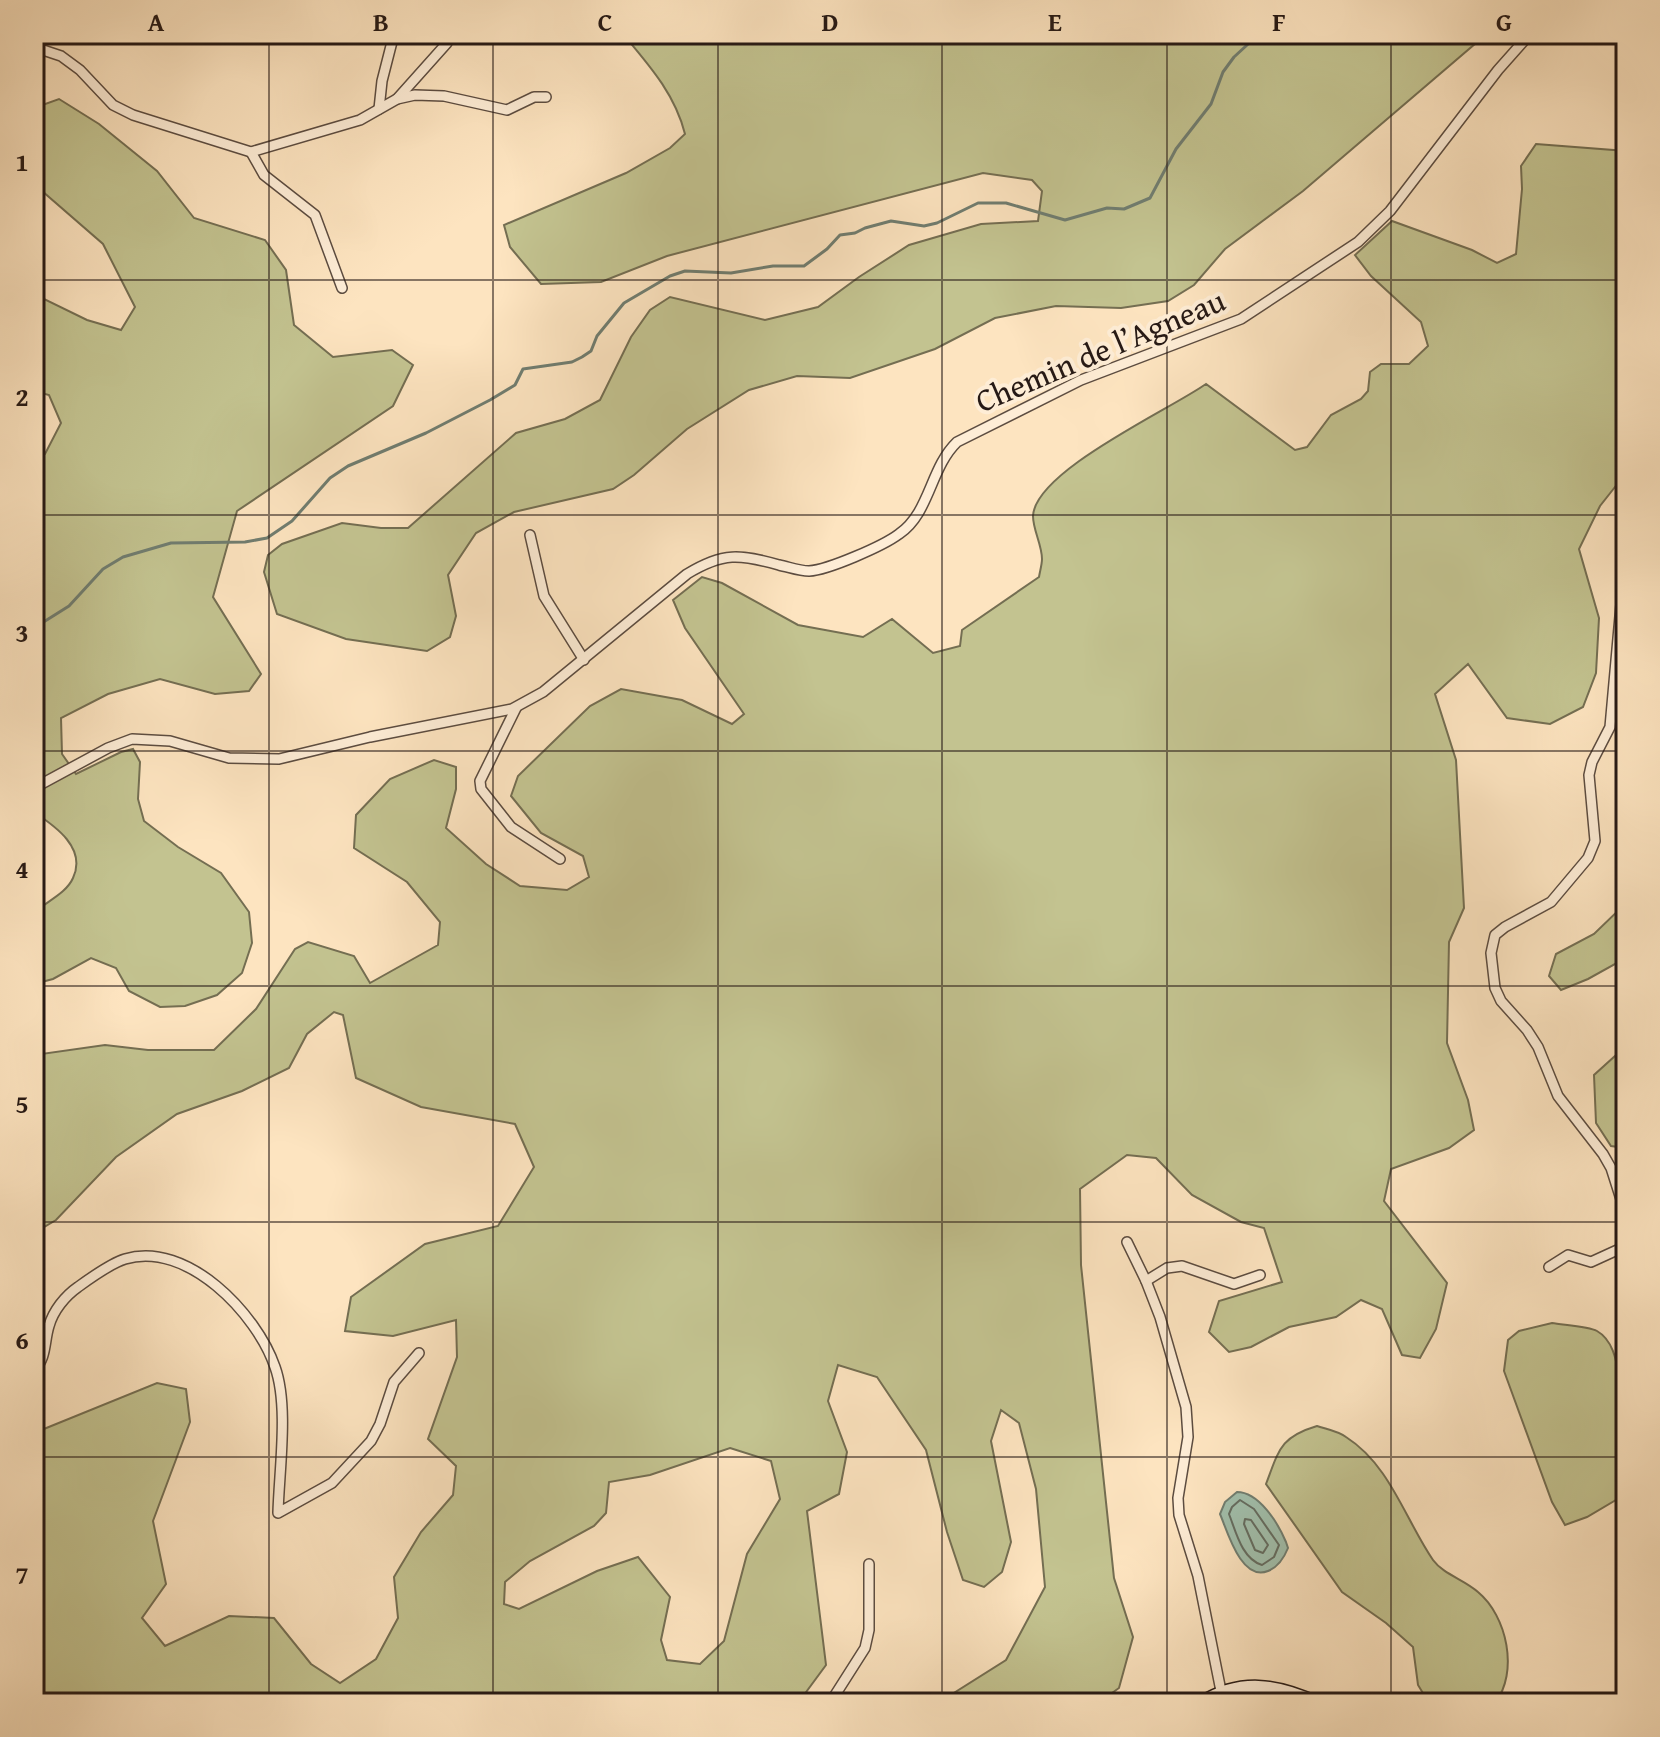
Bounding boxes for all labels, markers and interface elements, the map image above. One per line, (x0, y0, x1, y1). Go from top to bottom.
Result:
text: A (148, 2, 165, 41)
text: B (373, 2, 389, 41)
text: C (598, 2, 612, 41)
text: D (822, 2, 838, 41)
text: E (1048, 2, 1062, 41)
text: F (1272, 2, 1286, 41)
text: G (1496, 2, 1512, 41)
text: 1 (15, 142, 29, 181)
street label: Chemin de l’Agneau (968, 276, 1233, 424)
text: 2 (15, 377, 29, 416)
text: 3 (15, 613, 29, 652)
text: 4 (15, 849, 29, 888)
text: 5 (15, 1084, 29, 1123)
text: 6 (15, 1320, 29, 1359)
text: 7 (15, 1555, 29, 1594)

